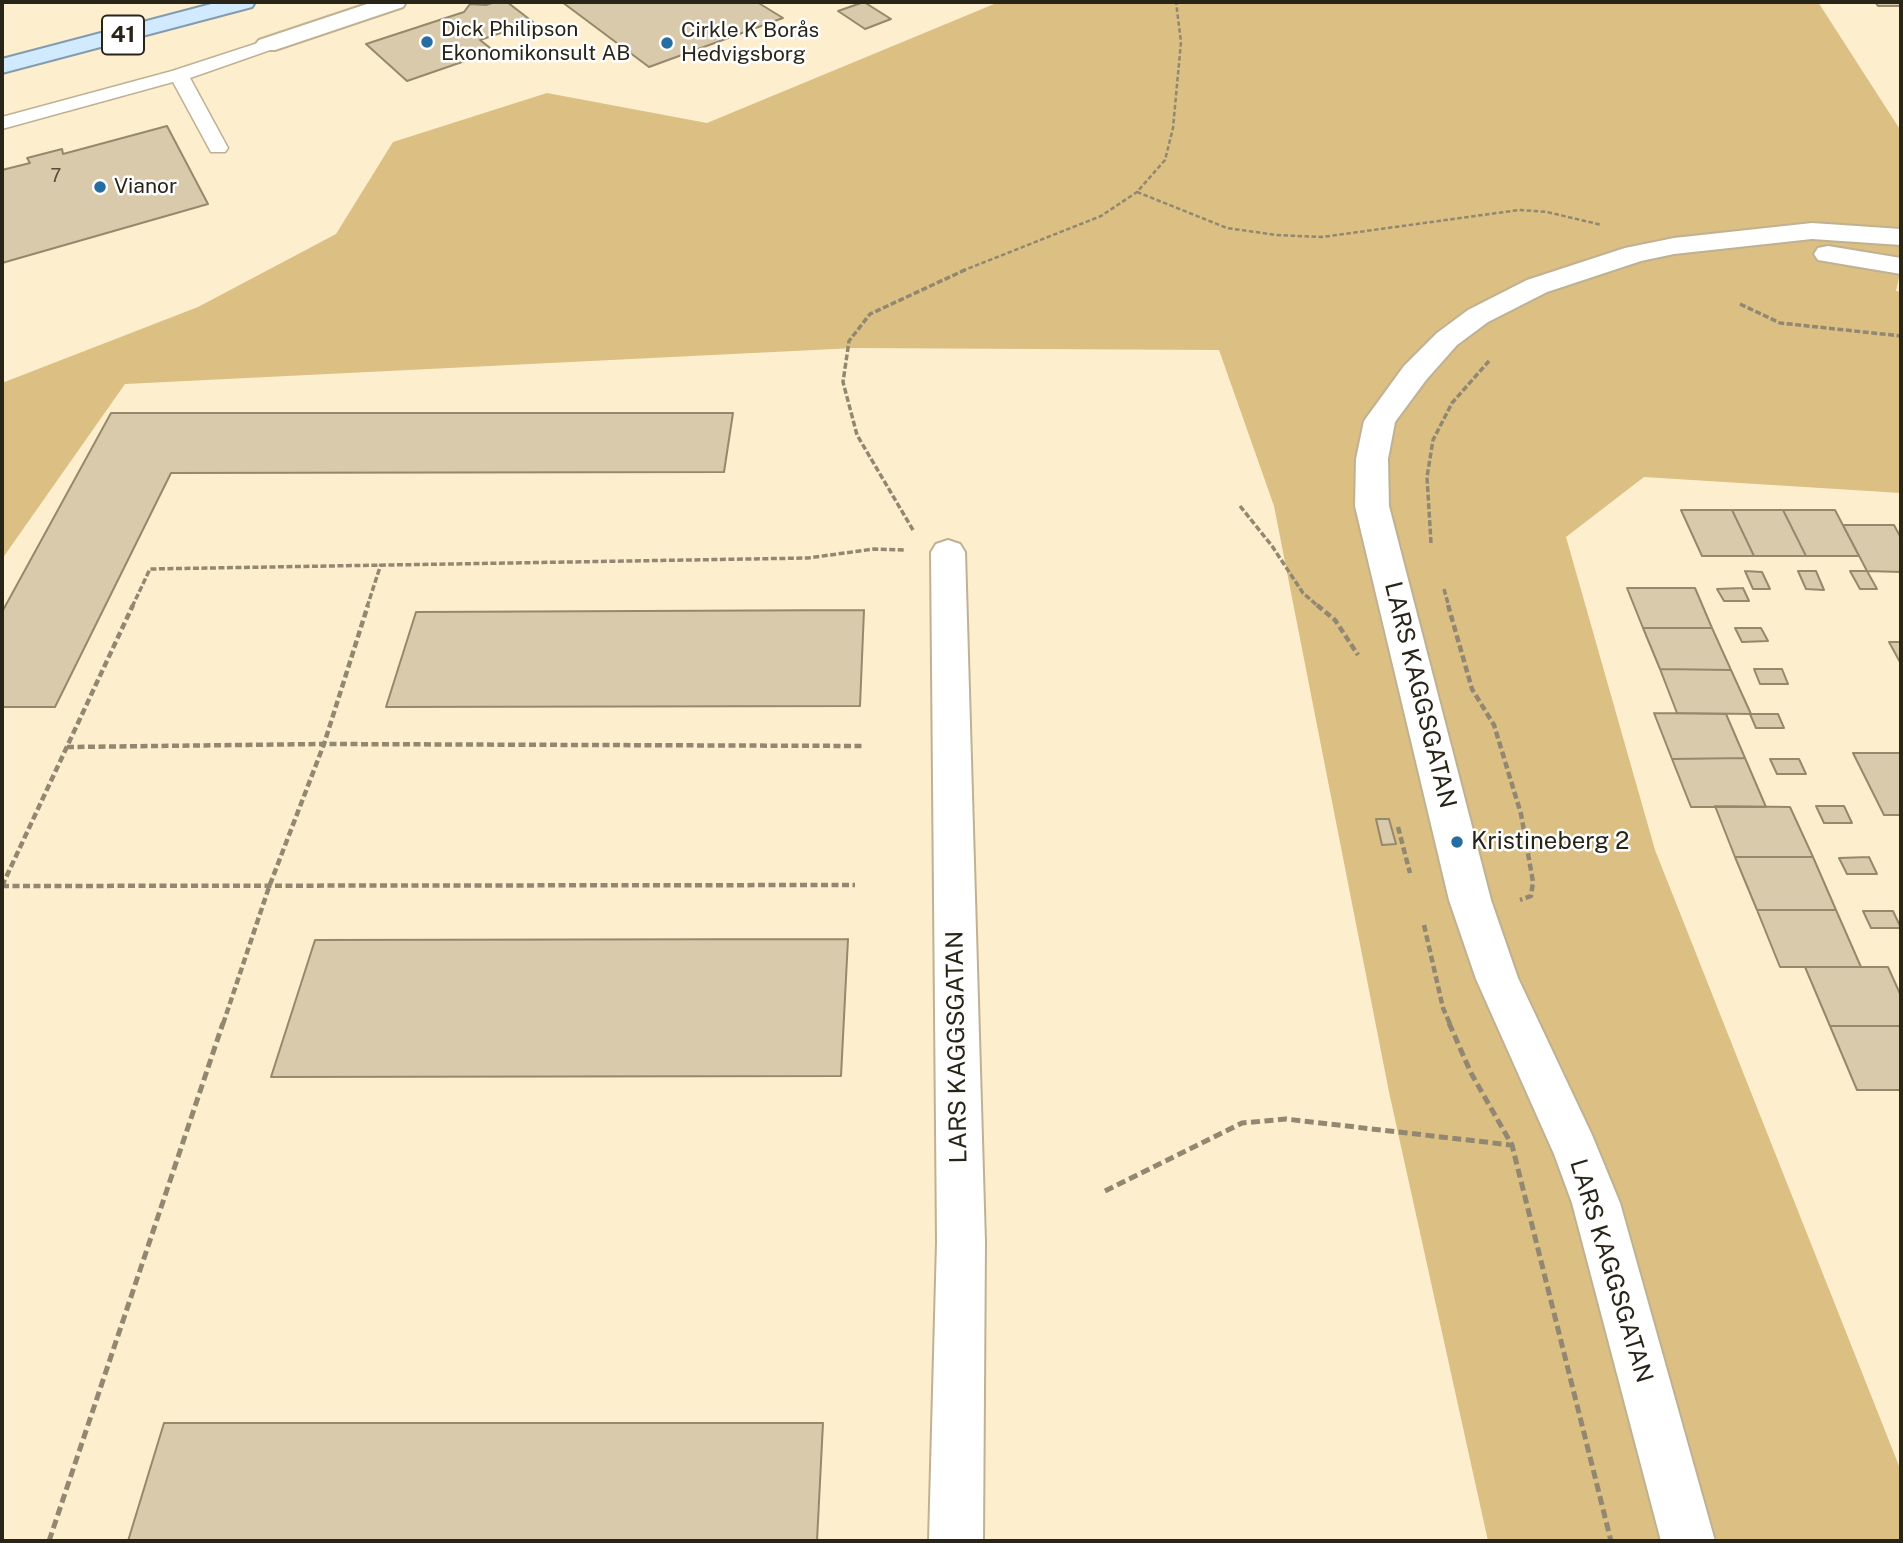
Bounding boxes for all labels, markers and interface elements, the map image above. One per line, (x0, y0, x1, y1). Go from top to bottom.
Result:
road number: 41 (102, 16, 144, 54)
place label: Dick Philipson Ekonomikonsult AB (441, 17, 630, 67)
place label: Cirkle K Borås Hedvigsborg (681, 18, 819, 68)
marker: Dick Philipson Ekonomikonsult AB (419, 34, 435, 50)
marker: Cirkle K Borås Hedvigsborg (659, 35, 675, 51)
house number: 7 (51, 165, 61, 187)
place label: Vianor (114, 174, 177, 200)
marker: Vianor (92, 179, 108, 195)
street label: LARS KAGGSGATAN (1378, 579, 1462, 811)
place label: Kristineberg 2 (1471, 828, 1629, 856)
marker: Kristineberg 2 (1449, 834, 1465, 850)
street label: LARS KAGGSGATAN (941, 930, 973, 1164)
street label: LARS KAGGSGATAN (1563, 1156, 1659, 1386)

